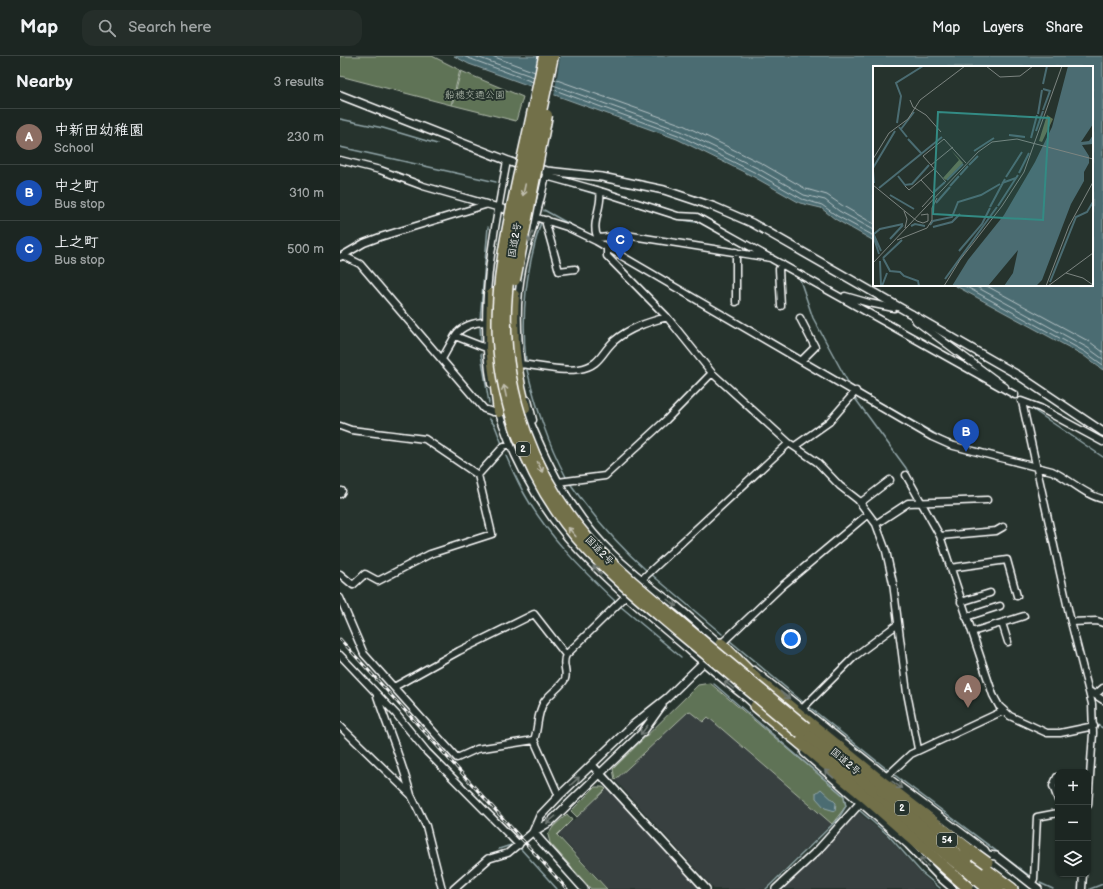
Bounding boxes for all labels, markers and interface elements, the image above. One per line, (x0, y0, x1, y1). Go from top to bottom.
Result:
search box (82, 10, 362, 46)
text: Map (20, 16, 58, 39)
icon: search (96, 17, 118, 39)
text: Search here (128, 18, 211, 37)
text: Map (932, 19, 960, 36)
text: Layers (982, 19, 1024, 36)
text: Share (1046, 19, 1083, 36)
inset map (873, 66, 1093, 286)
text: Nearby (16, 72, 73, 92)
text: 3 results (273, 74, 324, 90)
park label: 船穂交通公園 (445, 89, 505, 101)
text: 中新田幼稚園 (54, 121, 144, 140)
text: A (25, 129, 33, 145)
text: 230 m (287, 129, 324, 145)
text: School (54, 140, 94, 156)
text: 中之町 (54, 177, 99, 196)
one-way arrow (520, 183, 528, 196)
text: B (24, 185, 34, 201)
text: 310 m (289, 185, 324, 201)
text: Bus stop (54, 196, 105, 212)
street label: 国道2号 (506, 221, 524, 259)
pin: C (607, 227, 633, 260)
one-way arrow (526, 231, 534, 243)
text: 上之町 (54, 233, 99, 252)
text: C (24, 241, 34, 257)
text: 500 m (287, 241, 324, 257)
text: Bus stop (54, 252, 105, 268)
one-way arrow (500, 385, 508, 398)
pin: B (953, 419, 979, 452)
road number: 2 (516, 442, 530, 456)
one-way arrow (537, 461, 544, 473)
one-way arrow (568, 527, 577, 537)
street label: 国道2号 (582, 534, 616, 568)
one-way arrow (592, 565, 602, 575)
one-way arrow (667, 599, 678, 608)
your location (781, 629, 801, 649)
pin: A (955, 675, 981, 708)
one-way arrow (724, 680, 735, 689)
one-way arrow (779, 690, 790, 699)
one-way arrow (640, 725, 649, 736)
street label: 国道2号 (828, 746, 863, 778)
map controls (1055, 769, 1091, 877)
button: + (1055, 769, 1091, 805)
one-way arrow (823, 770, 834, 779)
one-way arrow (570, 776, 580, 786)
one-way arrow (892, 780, 903, 789)
road number: 2 (895, 801, 909, 815)
button: − (1055, 805, 1091, 841)
one-way arrow (546, 816, 556, 825)
road number: 54 (937, 833, 957, 847)
button: layers (1055, 841, 1091, 877)
one-way arrow (919, 857, 929, 867)

